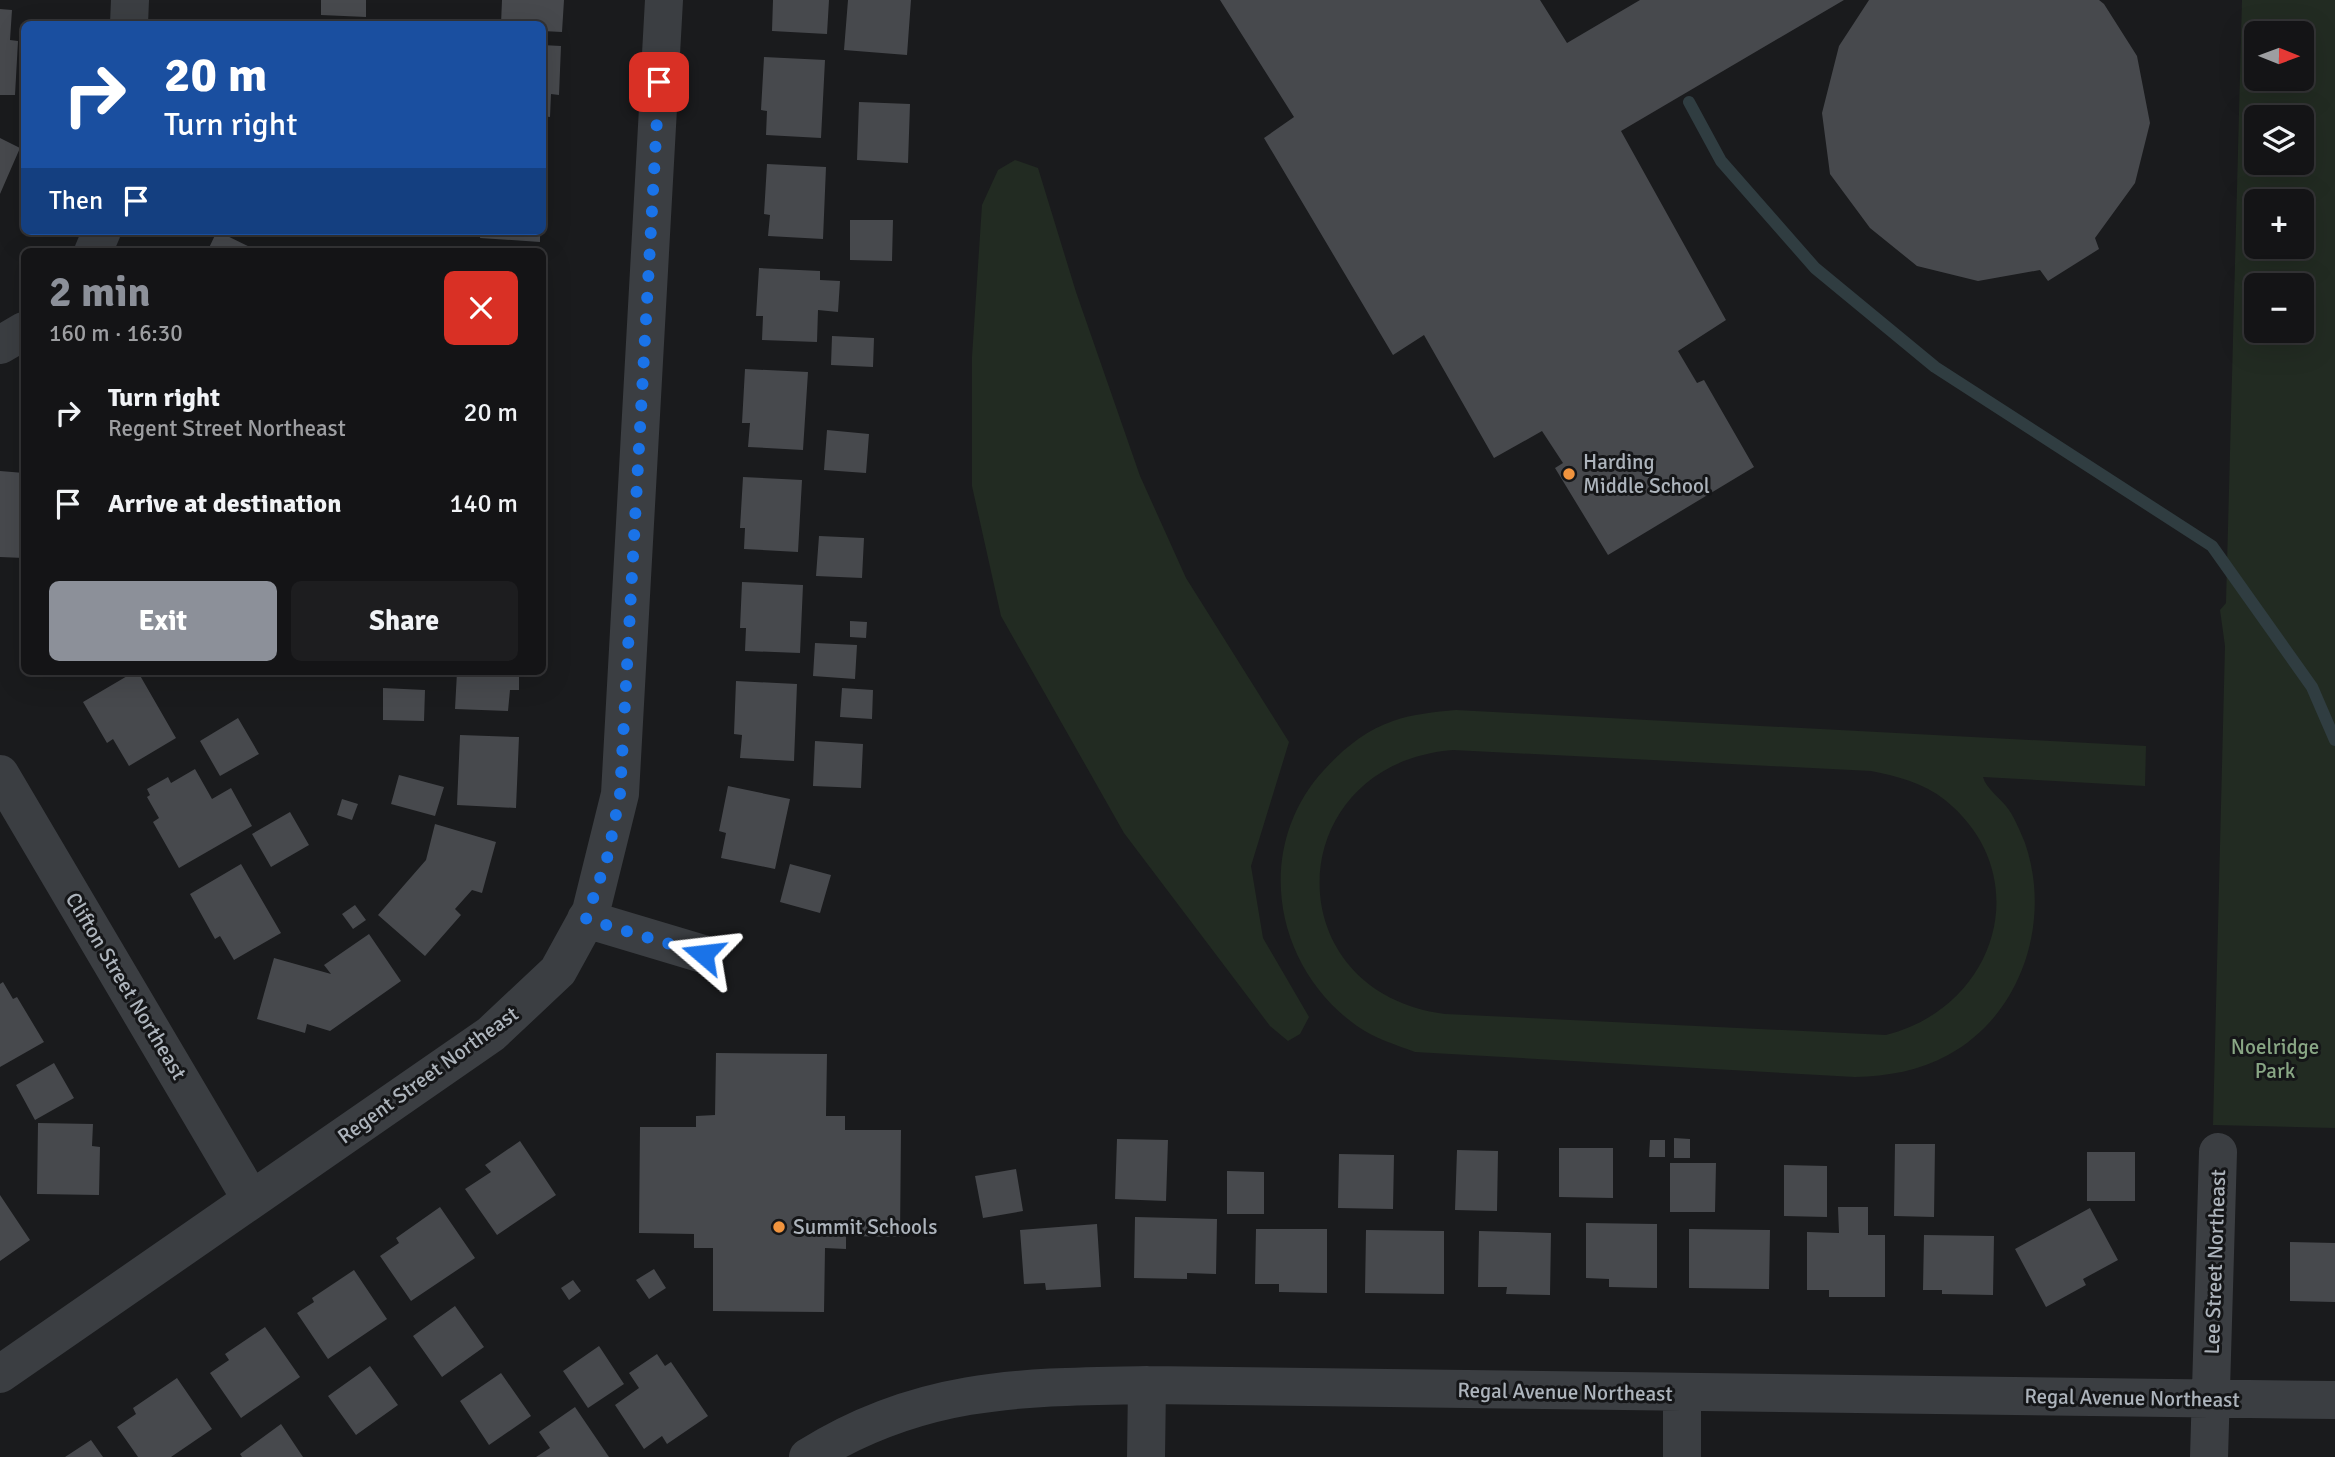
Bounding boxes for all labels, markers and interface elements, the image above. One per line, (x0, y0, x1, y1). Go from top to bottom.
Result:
north arrow (2244, 21, 2314, 91)
map controls (2244, 21, 2314, 343)
text: 20 m (164, 45, 267, 105)
icon: right (49, 49, 140, 140)
pin (629, 52, 689, 112)
icon: arrive (640, 63, 678, 101)
text: Turn right (164, 105, 297, 144)
button: layers (2244, 105, 2314, 175)
icon: arrive (117, 182, 155, 220)
text: Then (49, 185, 103, 217)
button: + (2244, 189, 2314, 259)
text: 2 min (49, 267, 150, 318)
button: close (444, 271, 518, 345)
button: − (2244, 273, 2314, 343)
text: 160 m · 16:30 (49, 319, 183, 348)
text: Turn right (108, 382, 220, 414)
icon: right (49, 394, 87, 432)
text: 20 m (463, 397, 518, 429)
text: Regent Street Northeast (108, 414, 346, 443)
place label: Harding Middle School (1583, 449, 1710, 499)
marker: Harding Middle School (1561, 466, 1577, 482)
icon: arrive (49, 485, 87, 523)
text: Arrive at destination (108, 488, 341, 520)
text: 140 m (449, 488, 518, 520)
button: Exit (49, 581, 277, 661)
button: Share (291, 581, 518, 661)
street label: Clifton Street Northeast (60, 888, 192, 1084)
position arrow (666, 917, 740, 991)
street label: Regent Street Northeast (333, 1001, 523, 1149)
park label: Noelridge Park (2231, 1034, 2319, 1084)
street label: Lee Street Northeast (2199, 1169, 2231, 1355)
place label: Summit Schools (793, 1214, 937, 1240)
marker: Summit Schools (771, 1219, 787, 1235)
street label: Regal Avenue Northeast (1457, 1377, 1673, 1407)
street label: Regal Avenue Northeast (2024, 1383, 2240, 1413)

